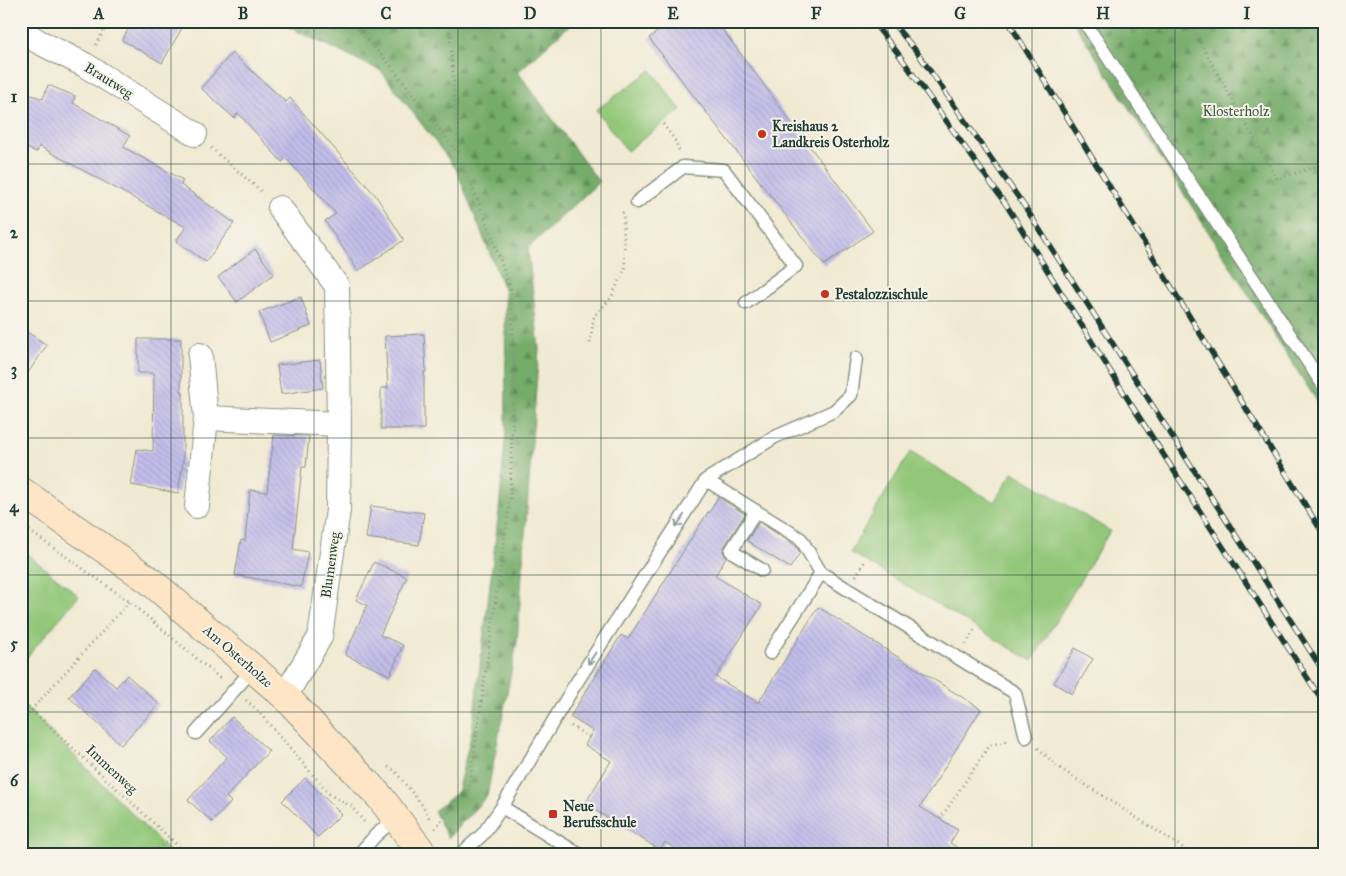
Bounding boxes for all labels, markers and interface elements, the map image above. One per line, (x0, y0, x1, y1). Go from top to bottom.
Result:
text: A (93, 4, 105, 23)
text: B (238, 4, 248, 23)
text: C (381, 4, 392, 23)
text: D (524, 4, 537, 23)
text: E (667, 4, 679, 23)
text: F (811, 4, 822, 23)
text: G (954, 4, 966, 23)
text: H (1096, 4, 1110, 23)
text: I (1244, 4, 1251, 23)
street label: Brautweg (81, 59, 137, 102)
text: 1 (11, 87, 18, 106)
park label: Klosterholz (1203, 103, 1270, 120)
place label: Kreishaus 2 Landkreis Osterholz (772, 118, 890, 151)
marker: Kreishaus 2 Landkreis Osterholz (756, 128, 768, 140)
text: 2 (10, 223, 19, 242)
place label: Pestalozzischule (835, 286, 928, 303)
marker: Pestalozzischule (819, 288, 831, 300)
text: 3 (11, 360, 17, 380)
text: 4 (10, 497, 20, 517)
one-way arrow (675, 514, 685, 528)
street label: Blumenweg (317, 530, 344, 599)
street label: Am Osterholze (199, 621, 276, 691)
text: 5 (10, 634, 18, 653)
one-way arrow (587, 651, 598, 665)
street label: Immenweg (82, 741, 141, 798)
text: 6 (10, 771, 19, 790)
place label: Neue Berufsschule (563, 798, 637, 831)
marker: Neue Berufsschule (547, 808, 559, 820)

